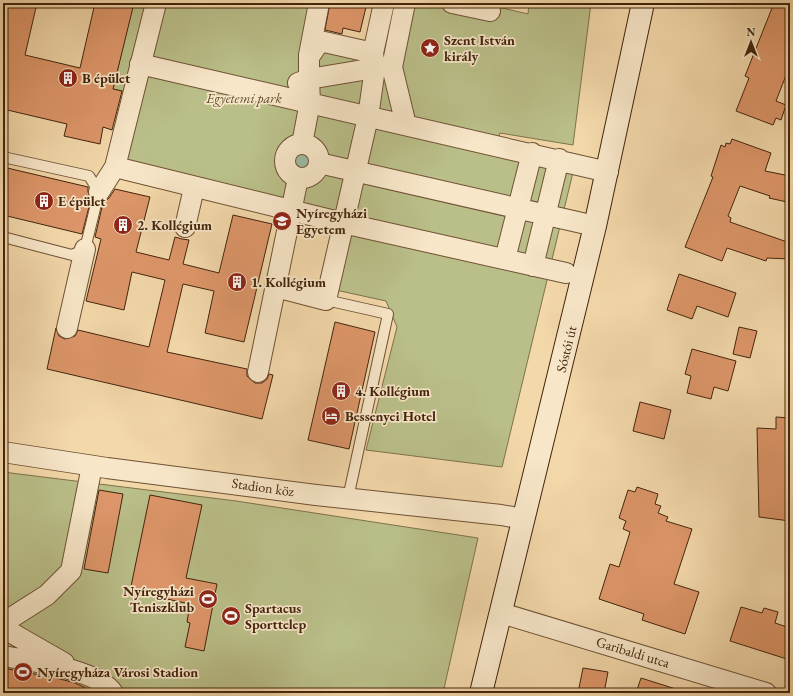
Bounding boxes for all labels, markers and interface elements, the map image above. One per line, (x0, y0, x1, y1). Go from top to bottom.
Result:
north arrow (731, 22, 771, 62)
text: N (747, 25, 756, 39)
place label: Szent István király (444, 31, 515, 65)
place icon: Szent István király (419, 37, 441, 59)
building icon: B épület (57, 67, 79, 89)
place label: B épület (82, 69, 131, 87)
park label: Egyetemi park (205, 89, 282, 107)
building icon: E épület (33, 190, 55, 212)
place label: E épület (58, 192, 106, 210)
place label: Nyíregyházi Egyetem (296, 204, 367, 238)
school or university icon: Nyíregyházi Egyetem (271, 210, 293, 232)
building icon: 2. Kollégium (112, 214, 134, 236)
place label: 2. Kollégium (137, 216, 213, 234)
building icon: 1. Kollégium (226, 271, 248, 293)
place label: 1. Kollégium (251, 273, 327, 291)
street label: Sóstói út (552, 323, 581, 374)
building icon: 4. Kollégium (330, 380, 352, 402)
place label: 4. Kollégium (355, 382, 431, 400)
hotel icon: Bessenyei Hotel (320, 405, 342, 427)
place label: Bessenyei Hotel (345, 407, 436, 425)
street label: Stadion köz (231, 474, 296, 500)
place label: Nyíregyházi Teniszklub (123, 582, 194, 616)
sports icon: Nyíregyházi Teniszklub (197, 588, 219, 610)
place label: Spartacus Sporttelep (245, 599, 306, 633)
sports icon: Spartacus Sporttelep (220, 605, 242, 627)
street label: Garibaldi utca (594, 632, 672, 672)
sports icon: Nyíregyháza Városi Stadion (12, 661, 34, 683)
place label: Nyíregyháza Városi Stadion (37, 663, 198, 681)

